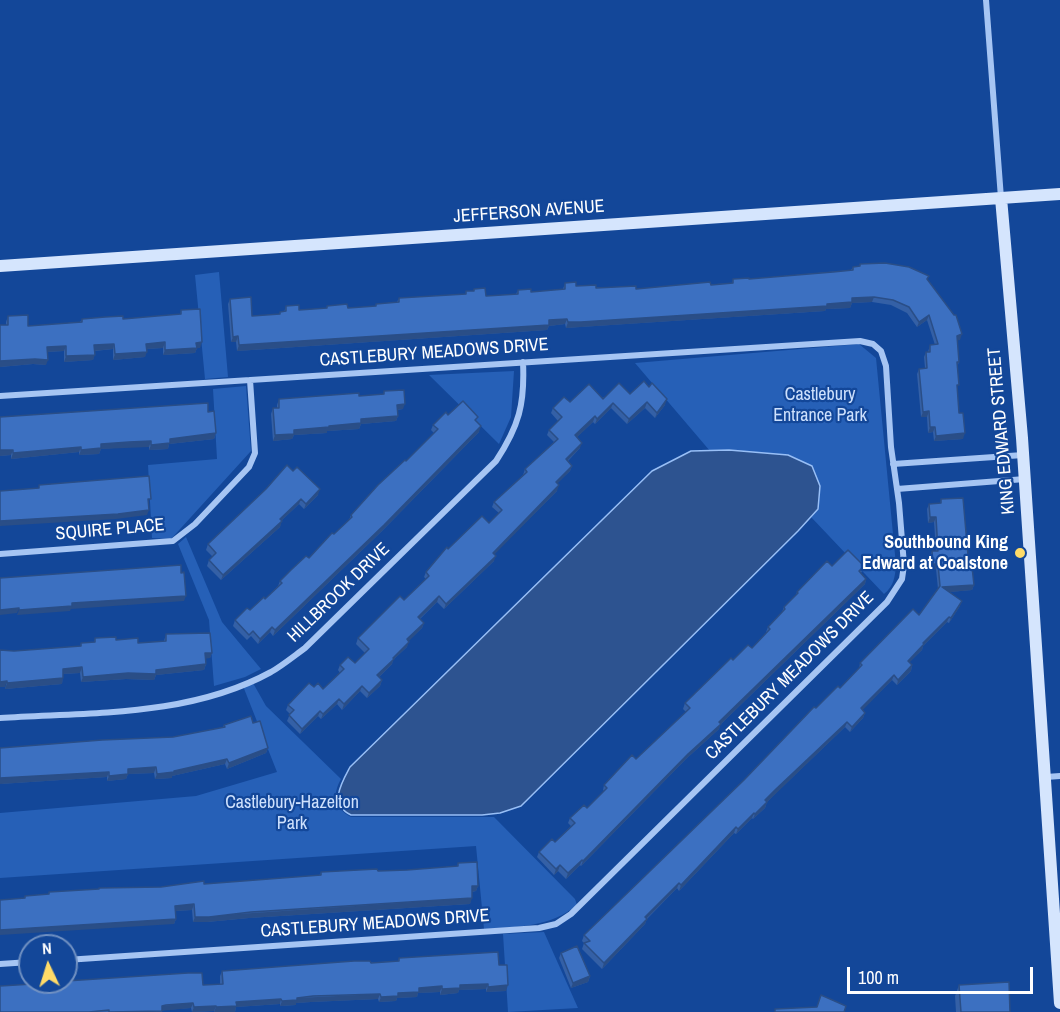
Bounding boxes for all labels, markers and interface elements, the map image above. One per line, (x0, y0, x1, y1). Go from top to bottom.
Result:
street label: JEFFERSON AVENUE (453, 196, 605, 228)
street label: CASTLEBURY MEADOWS DRIVE (319, 334, 549, 372)
street label: KING EDWARD STREET (984, 347, 1020, 515)
park label: Castlebury Entrance Park (773, 384, 867, 426)
street label: SQUIRE PLACE (55, 514, 165, 546)
place label: Southbound King Edward at Coalstone (862, 532, 1008, 574)
street label: HILLBROOK DRIVE (283, 539, 395, 647)
marker: Southbound King Edward at Coalstone (1013, 546, 1027, 560)
street label: CASTLEBURY MEADOWS DRIVE (701, 587, 879, 765)
park label: Castlebury-Hazelton Park (225, 792, 359, 834)
street label: CASTLEBURY MEADOWS DRIVE (260, 905, 490, 943)
north arrow (18, 934, 78, 994)
text: N (41, 937, 52, 959)
scale bar (850, 955, 1036, 993)
text: 100 m (858, 965, 899, 990)

